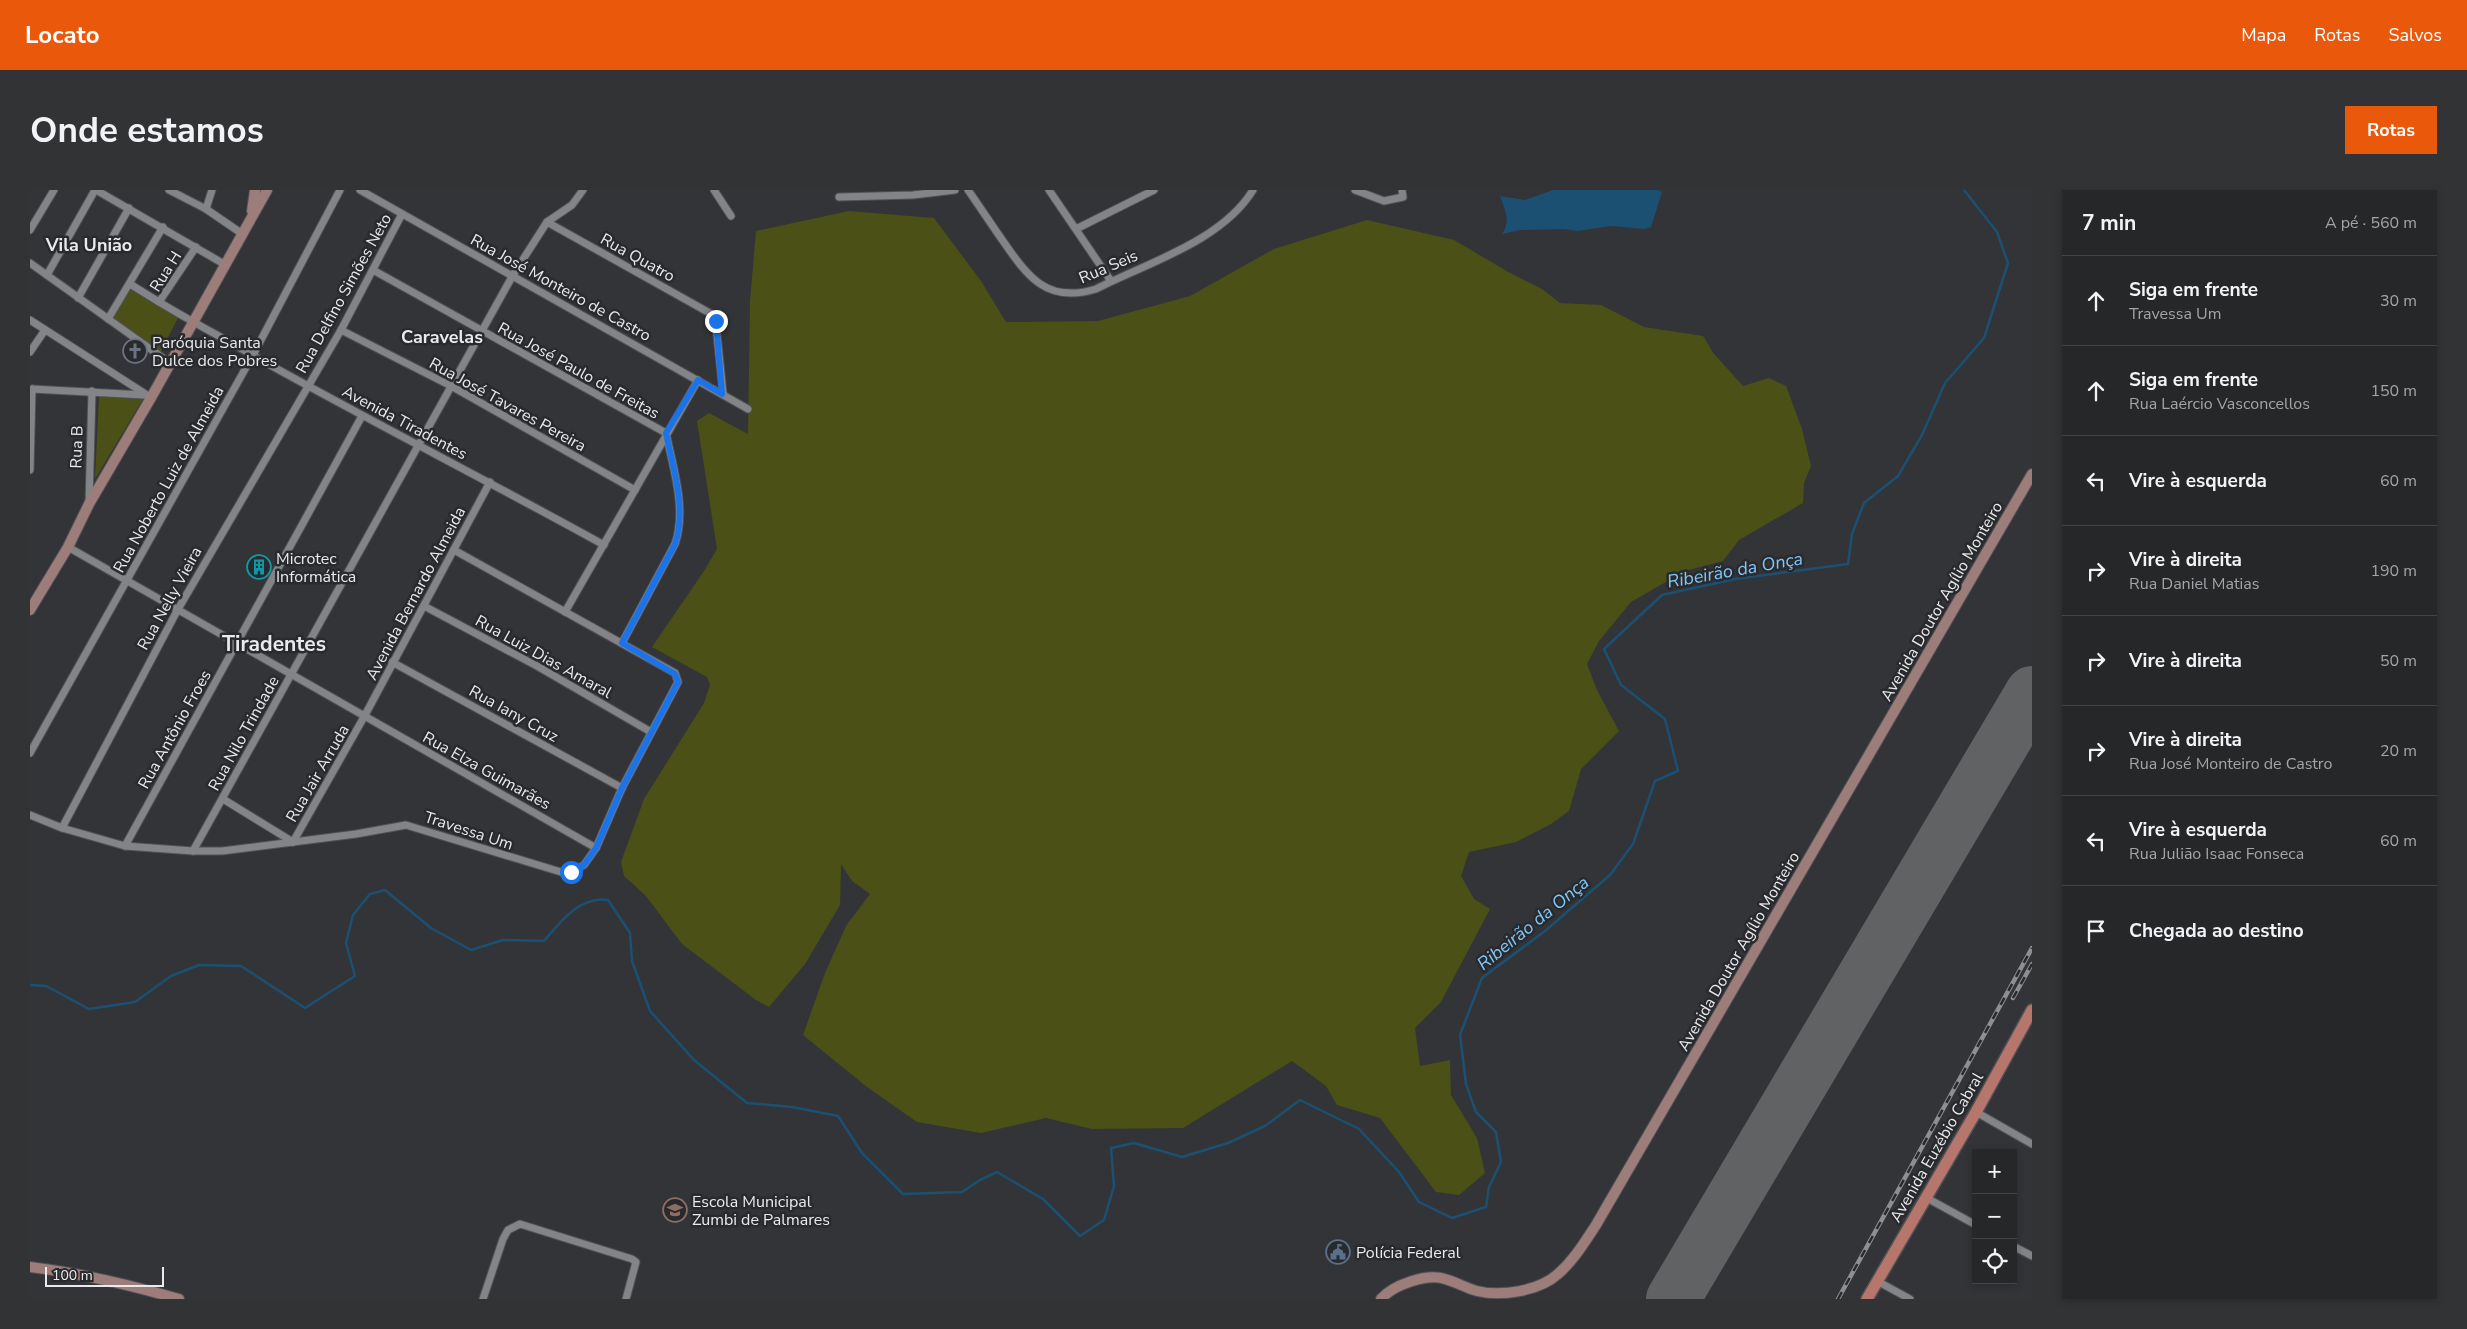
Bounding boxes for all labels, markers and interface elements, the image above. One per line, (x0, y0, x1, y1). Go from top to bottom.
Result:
text: Locato (25, 19, 100, 51)
text: Mapa (2241, 23, 2286, 47)
text: Rotas (2314, 23, 2360, 47)
text: Salvos (2388, 23, 2442, 47)
button: Rotas (2345, 106, 2437, 154)
text: Onde estamos (30, 107, 264, 154)
text: 7 min (2082, 209, 2136, 237)
street label: Rua Delfino Simões Neto (291, 210, 397, 377)
text: A pé · 560 m (2325, 212, 2417, 234)
street label: Rua Quatro (596, 228, 679, 287)
street label: Rua José Monteiro de Castro (466, 229, 655, 347)
district label: Vila União (45, 233, 132, 257)
street label: Rua Seis (1076, 245, 1141, 289)
street label: Rua H (145, 247, 187, 296)
text: Siga em frente (2129, 277, 2258, 303)
icon: ahead (2082, 287, 2110, 315)
text: 30 m (2380, 290, 2417, 312)
text: Travessa Um (2129, 303, 2221, 325)
route end (705, 310, 728, 333)
street label: Rua José Paulo de Freitas (494, 317, 663, 425)
district label: Caravelas (401, 325, 483, 349)
place label: Paróquia Santa Dulce dos Pobres (152, 332, 277, 372)
church icon: Paróquia Santa Dulce dos Pobres (122, 338, 148, 364)
street label: Rua José Tavares Pereira (425, 353, 590, 457)
text: Siga em frente (2129, 367, 2258, 393)
icon: ahead (2082, 377, 2110, 405)
text: 150 m (2370, 380, 2417, 402)
street label: Avenida Tiradentes (338, 381, 471, 465)
street label: Rua Noberto Luiz de Almeida (108, 382, 229, 577)
text: Rua Laércio Vasconcellos (2129, 393, 2310, 415)
street label: Rua B (65, 425, 89, 469)
icon: left (2082, 467, 2110, 495)
text: Vire à esquerda (2129, 468, 2267, 494)
text: 60 m (2380, 470, 2417, 492)
street label: Avenida Doutor Agílio Monteiro (1876, 498, 2008, 705)
street label: Avenida Bernardo Almeida (361, 503, 471, 684)
street label: Rua Nelly Vieira (132, 543, 207, 654)
water label: Ribeirão da Onça (1665, 546, 1805, 594)
text: Vire à direita (2129, 547, 2242, 573)
place label: Microtec Informática (276, 548, 356, 588)
building icon: Microtec Informática (246, 554, 272, 580)
icon: right (2082, 557, 2110, 585)
text: 190 m (2370, 560, 2417, 582)
text: Rua Daniel Matias (2129, 573, 2259, 595)
street label: Rua Luiz Dias Amaral (471, 610, 616, 704)
district label: Tiradentes (222, 630, 326, 658)
icon: right (2082, 647, 2110, 675)
text: Vire à direita (2129, 648, 2242, 674)
text: 50 m (2380, 650, 2417, 672)
street label: Rua Antônio Froes (133, 666, 217, 793)
street label: Rua Nilo Trindade (203, 672, 285, 795)
street label: Rua Iany Cruz (465, 680, 562, 748)
street label: Rua Jair Arruda (281, 721, 355, 826)
street label: Rua Elza Guimarães (419, 727, 554, 815)
text: Vire à direita (2129, 727, 2242, 753)
icon: right (2082, 737, 2110, 765)
text: 20 m (2380, 740, 2417, 762)
text: Rua José Monteiro de Castro (2129, 753, 2332, 775)
street label: Travessa Um (421, 806, 516, 856)
text: Vire à esquerda (2129, 817, 2267, 843)
icon: left (2082, 827, 2110, 855)
text: 60 m (2380, 830, 2417, 852)
text: Rua Julião Isaac Fonseca (2129, 843, 2304, 865)
street label: Avenida Doutor Agílio Monteiro (1673, 848, 1805, 1055)
route start (560, 861, 583, 884)
water label: Ribeirão da Onça (1472, 870, 1594, 976)
icon: arrive (2082, 917, 2110, 945)
text: Chegada ao destino (2129, 918, 2304, 944)
street label: Avenida Euzébio Cabral (1885, 1068, 1989, 1227)
map controls (1972, 1149, 2017, 1284)
button: + (1972, 1149, 2017, 1194)
place label: Escola Municipal Zumbi de Palmares (692, 1191, 830, 1231)
button: − (1972, 1194, 2017, 1239)
school or university icon: Escola Municipal Zumbi de Palmares (662, 1197, 688, 1223)
public building icon: Polícia Federal (1325, 1239, 1351, 1265)
button: locate (1972, 1239, 2017, 1284)
place label: Polícia Federal (1356, 1242, 1461, 1264)
scale bar (45, 1264, 164, 1287)
text: 100 m (52, 1266, 93, 1285)

